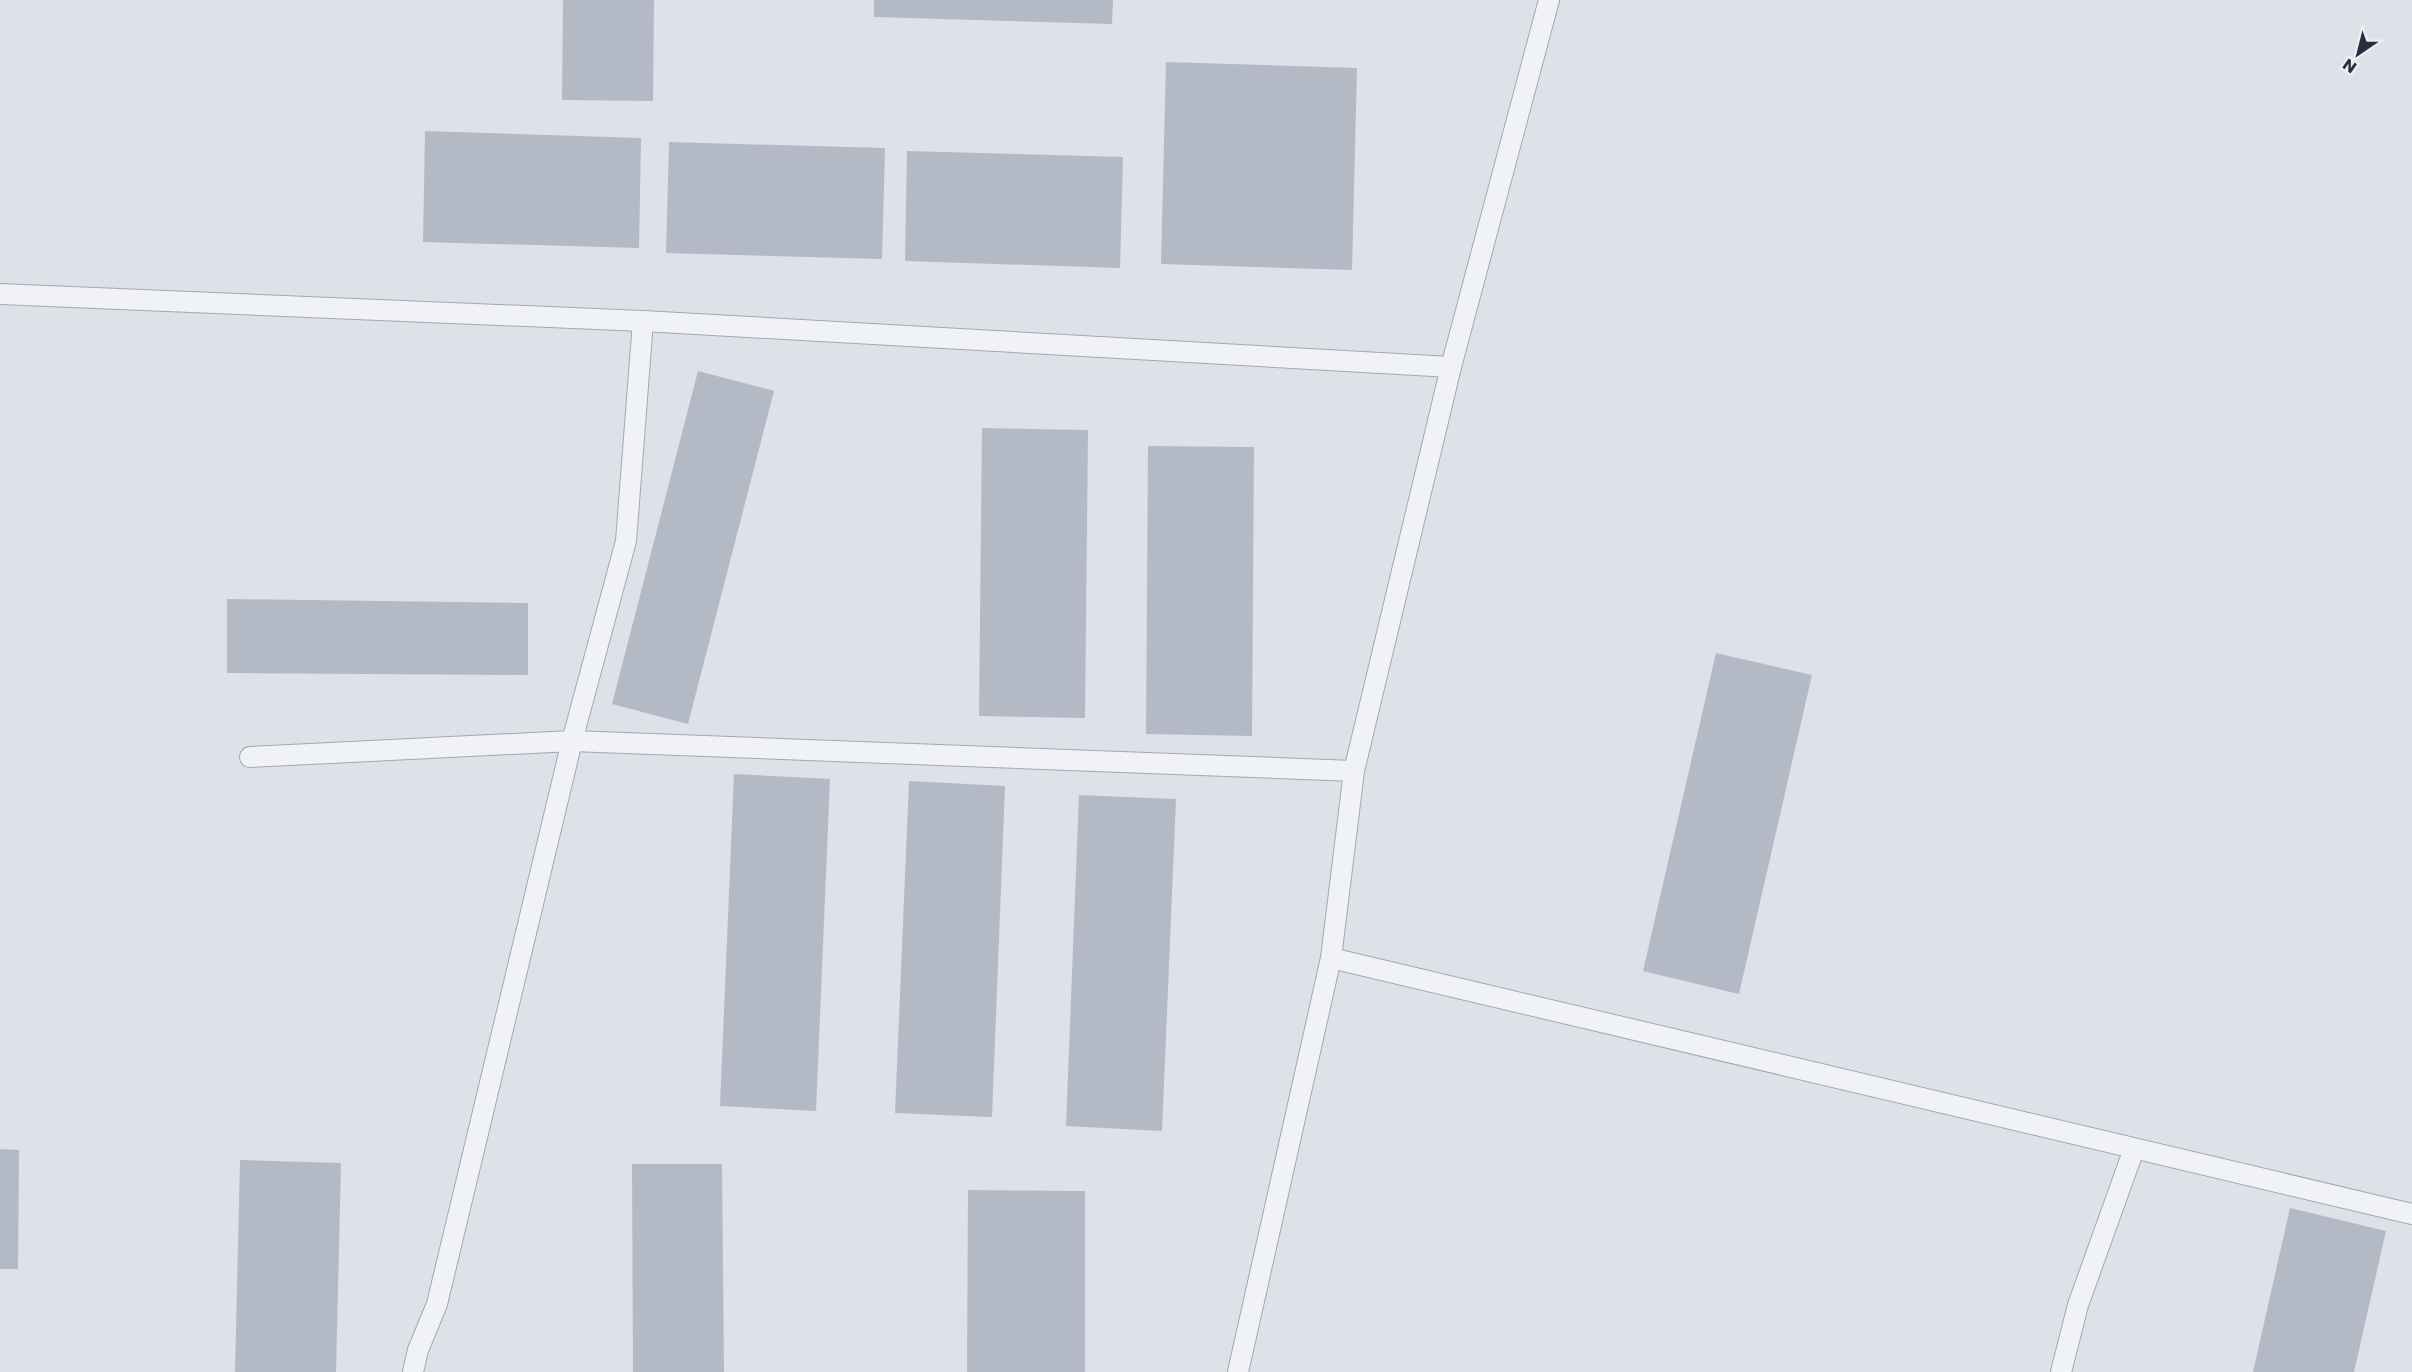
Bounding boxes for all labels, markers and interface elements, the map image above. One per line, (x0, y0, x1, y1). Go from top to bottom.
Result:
north arrow (2328, 24, 2388, 84)
text: N (2338, 53, 2361, 79)

